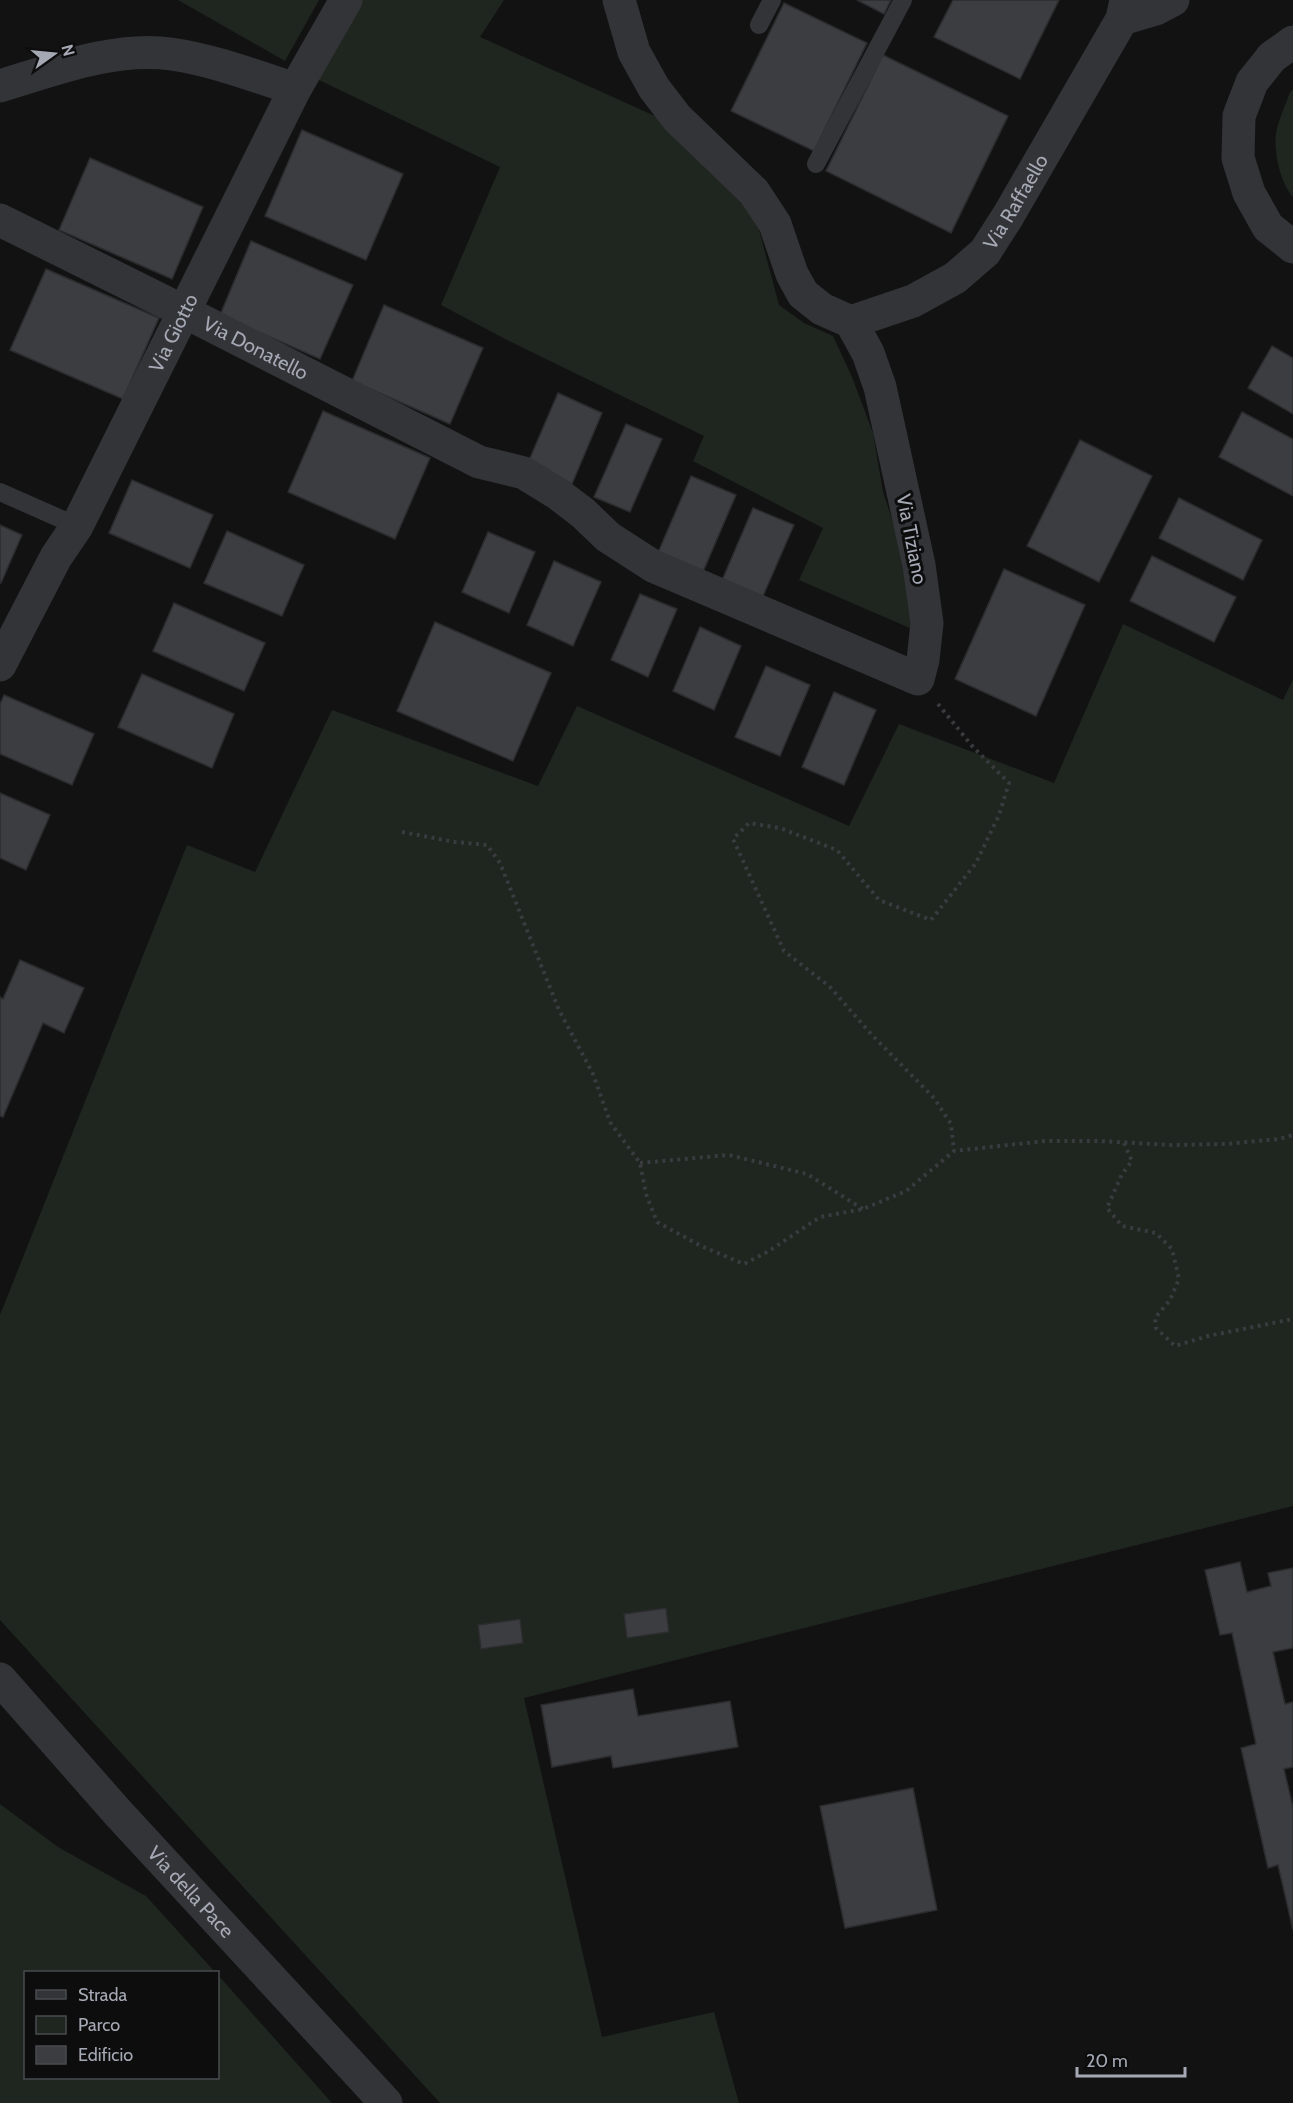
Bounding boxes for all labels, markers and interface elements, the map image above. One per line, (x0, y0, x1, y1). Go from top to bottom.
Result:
north arrow (24, 24, 84, 84)
text: N (57, 42, 79, 58)
street label: Via Raffaello (978, 150, 1053, 254)
street label: Via Giotto (144, 290, 203, 376)
street label: Via Donatello (199, 311, 312, 385)
street label: Via Tiziano (891, 492, 933, 586)
street label: Via della Pace (143, 1841, 239, 1943)
legend (24, 1971, 219, 2079)
text: Strada (78, 1984, 128, 2006)
text: Parco (78, 2014, 120, 2036)
scale bar (1077, 2040, 1185, 2078)
text: Edificio (78, 2044, 133, 2066)
text: 20 m (1086, 2050, 1128, 2072)

